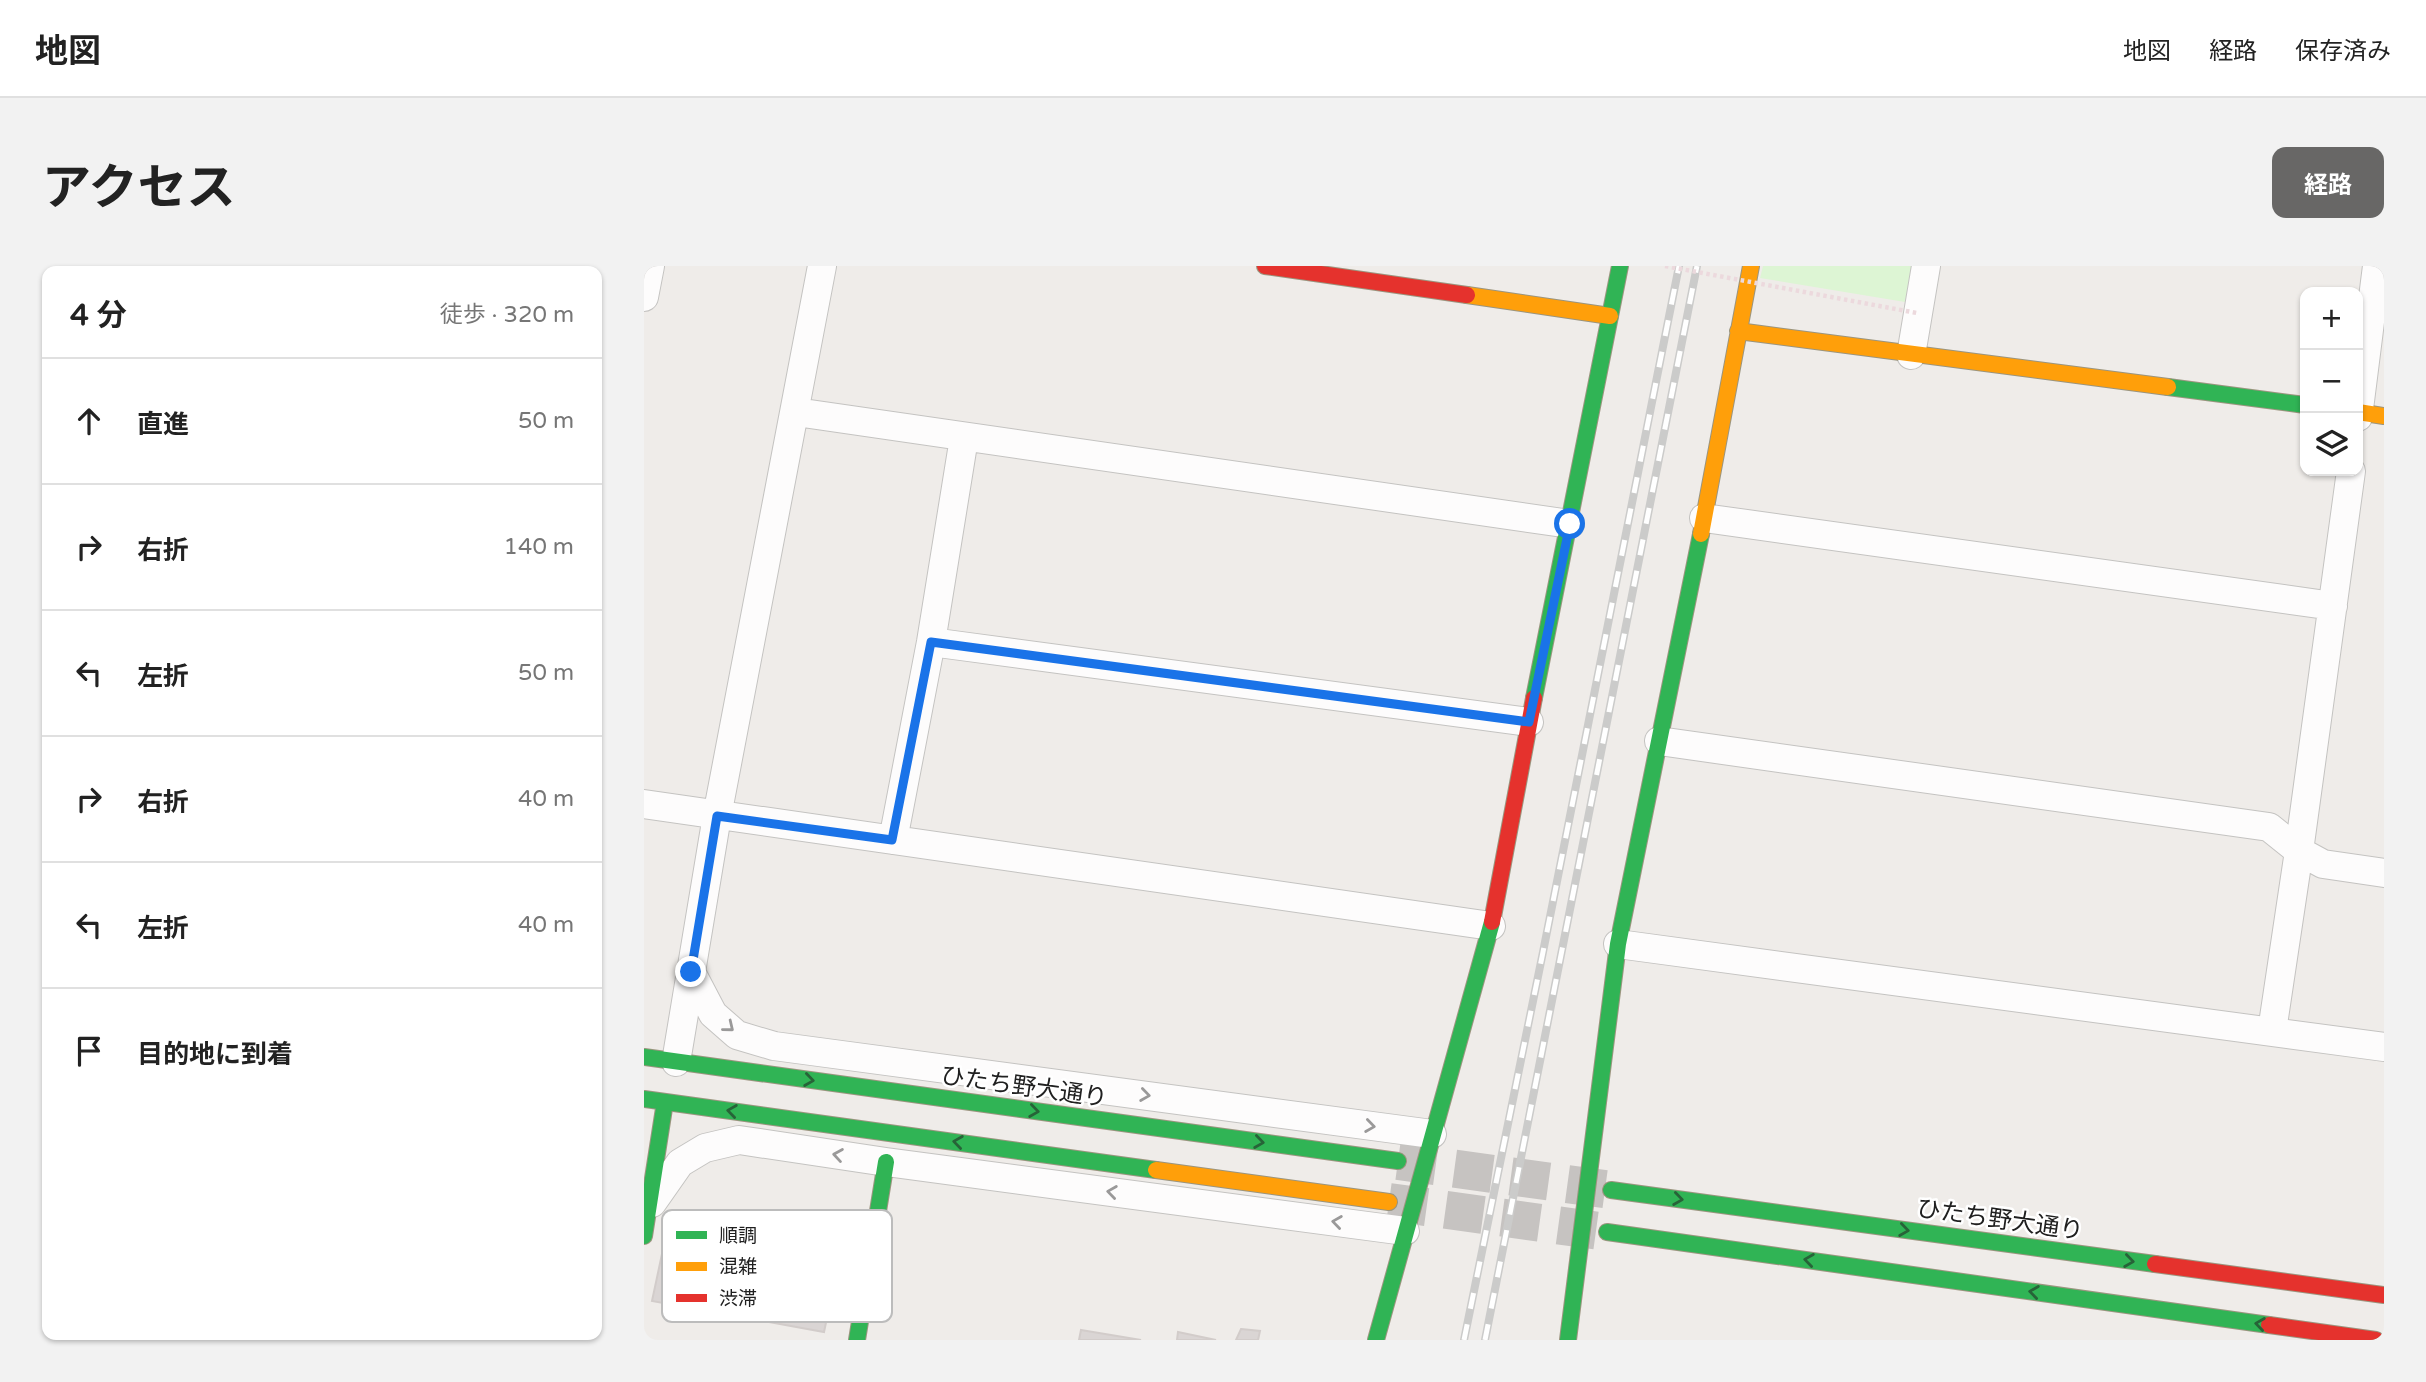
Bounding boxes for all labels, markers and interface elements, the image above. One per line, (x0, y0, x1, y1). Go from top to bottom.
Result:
text: 地図 (35, 32, 101, 71)
text: 地図 (2123, 37, 2171, 66)
text: 経路 (2209, 37, 2257, 66)
text: 保存済み (2295, 37, 2391, 66)
button: 経路 (2272, 147, 2384, 218)
text: アクセス (42, 159, 236, 218)
map controls (2300, 287, 2363, 476)
button: + (2300, 287, 2363, 350)
text: 4 分 (70, 297, 127, 334)
text: 徒歩 · 320 m (440, 301, 574, 329)
button: − (2300, 350, 2363, 413)
icon: ahead (70, 402, 108, 440)
text: 50 m (518, 407, 574, 435)
text: 直進 (137, 409, 189, 440)
button: layers (2300, 413, 2363, 476)
route start (1554, 508, 1585, 539)
icon: right (70, 528, 108, 566)
text: 140 m (504, 533, 574, 561)
text: 右折 (137, 535, 189, 566)
icon: left (70, 654, 108, 692)
text: 50 m (518, 659, 574, 687)
text: 左折 (137, 661, 189, 692)
icon: right (70, 780, 108, 818)
text: 40 m (518, 785, 574, 813)
text: 右折 (137, 787, 189, 818)
icon: left (70, 906, 108, 944)
text: 40 m (518, 911, 574, 939)
text: 左折 (137, 913, 189, 944)
route end (675, 956, 706, 987)
one-way arrow (721, 1019, 733, 1032)
icon: arrive (70, 1032, 108, 1070)
text: 目的地に到着 (137, 1039, 293, 1070)
street label: ひたち野大通り (939, 1061, 1109, 1113)
one-way arrow (803, 1073, 815, 1088)
one-way arrow (1139, 1088, 1150, 1103)
one-way arrow (726, 1104, 738, 1119)
one-way arrow (1028, 1104, 1040, 1119)
one-way arrow (1364, 1118, 1376, 1133)
one-way arrow (1254, 1134, 1265, 1149)
one-way arrow (952, 1135, 963, 1150)
one-way arrow (832, 1148, 844, 1163)
one-way arrow (1106, 1185, 1117, 1200)
one-way arrow (1673, 1191, 1684, 1206)
street label: ひたち野大通り (1915, 1194, 2085, 1246)
legend (662, 1210, 892, 1322)
one-way arrow (1331, 1215, 1343, 1230)
one-way arrow (1898, 1222, 1910, 1237)
text: 順調 (719, 1225, 757, 1247)
one-way arrow (1803, 1253, 1815, 1268)
one-way arrow (2123, 1253, 2135, 1268)
text: 混雑 (719, 1256, 757, 1278)
one-way arrow (2029, 1285, 2040, 1300)
text: 渋滞 (719, 1288, 757, 1310)
one-way arrow (2254, 1316, 2266, 1331)

